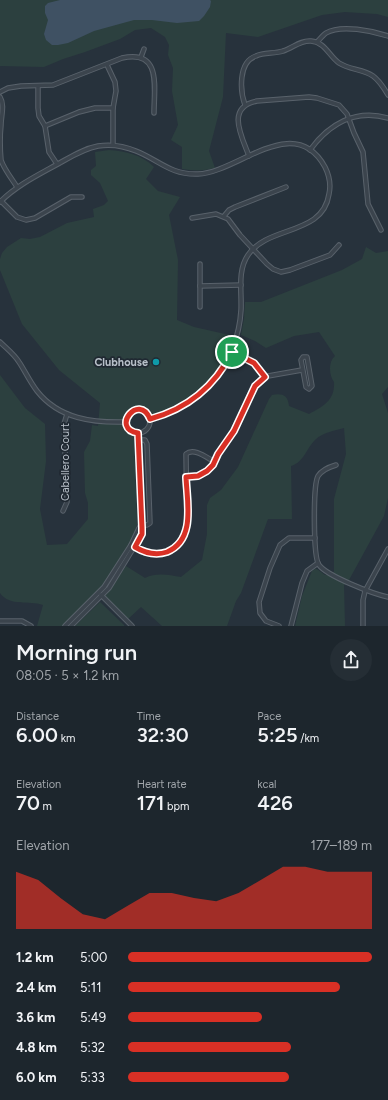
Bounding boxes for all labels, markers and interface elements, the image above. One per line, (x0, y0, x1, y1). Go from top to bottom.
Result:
pin (215, 335, 249, 369)
icon: arrive (221, 341, 243, 363)
place label: Clubhouse (94, 356, 148, 369)
marker: Clubhouse (151, 357, 161, 367)
street label: Cabellero Court (59, 423, 72, 501)
text: Morning run (16, 639, 137, 666)
button: share (330, 639, 372, 681)
text: 08:05 · 5 × 1.2 km (16, 668, 119, 683)
text: Distance (16, 710, 59, 723)
text: Time (137, 710, 161, 723)
text: Pace (257, 710, 281, 723)
text: 6.00 (16, 723, 58, 747)
text: 32:30 (137, 723, 189, 747)
text: 5:25 (257, 723, 298, 747)
text: km (58, 732, 75, 745)
text: /km (298, 732, 319, 745)
text: Elevation (16, 778, 61, 791)
text: Heart rate (137, 778, 187, 791)
text: kcal (257, 778, 277, 791)
text: 70 (16, 791, 40, 815)
text: 171 (137, 791, 164, 815)
text: 426 (257, 791, 293, 815)
text: m (40, 800, 52, 813)
text: bpm (164, 800, 189, 813)
text: Elevation (16, 838, 69, 853)
text: 177–189 m (311, 838, 372, 853)
text: 1.2 km (16, 950, 54, 965)
text: 5:00 (80, 950, 107, 965)
text: 2.4 km (16, 980, 56, 995)
text: 5:11 (80, 980, 102, 995)
text: 3.6 km (16, 1010, 55, 1025)
text: 5:49 (80, 1010, 106, 1025)
text: 4.8 km (16, 1040, 57, 1055)
text: 5:32 (80, 1040, 105, 1055)
text: 6.0 km (16, 1070, 57, 1085)
text: 5:33 (80, 1070, 105, 1085)

